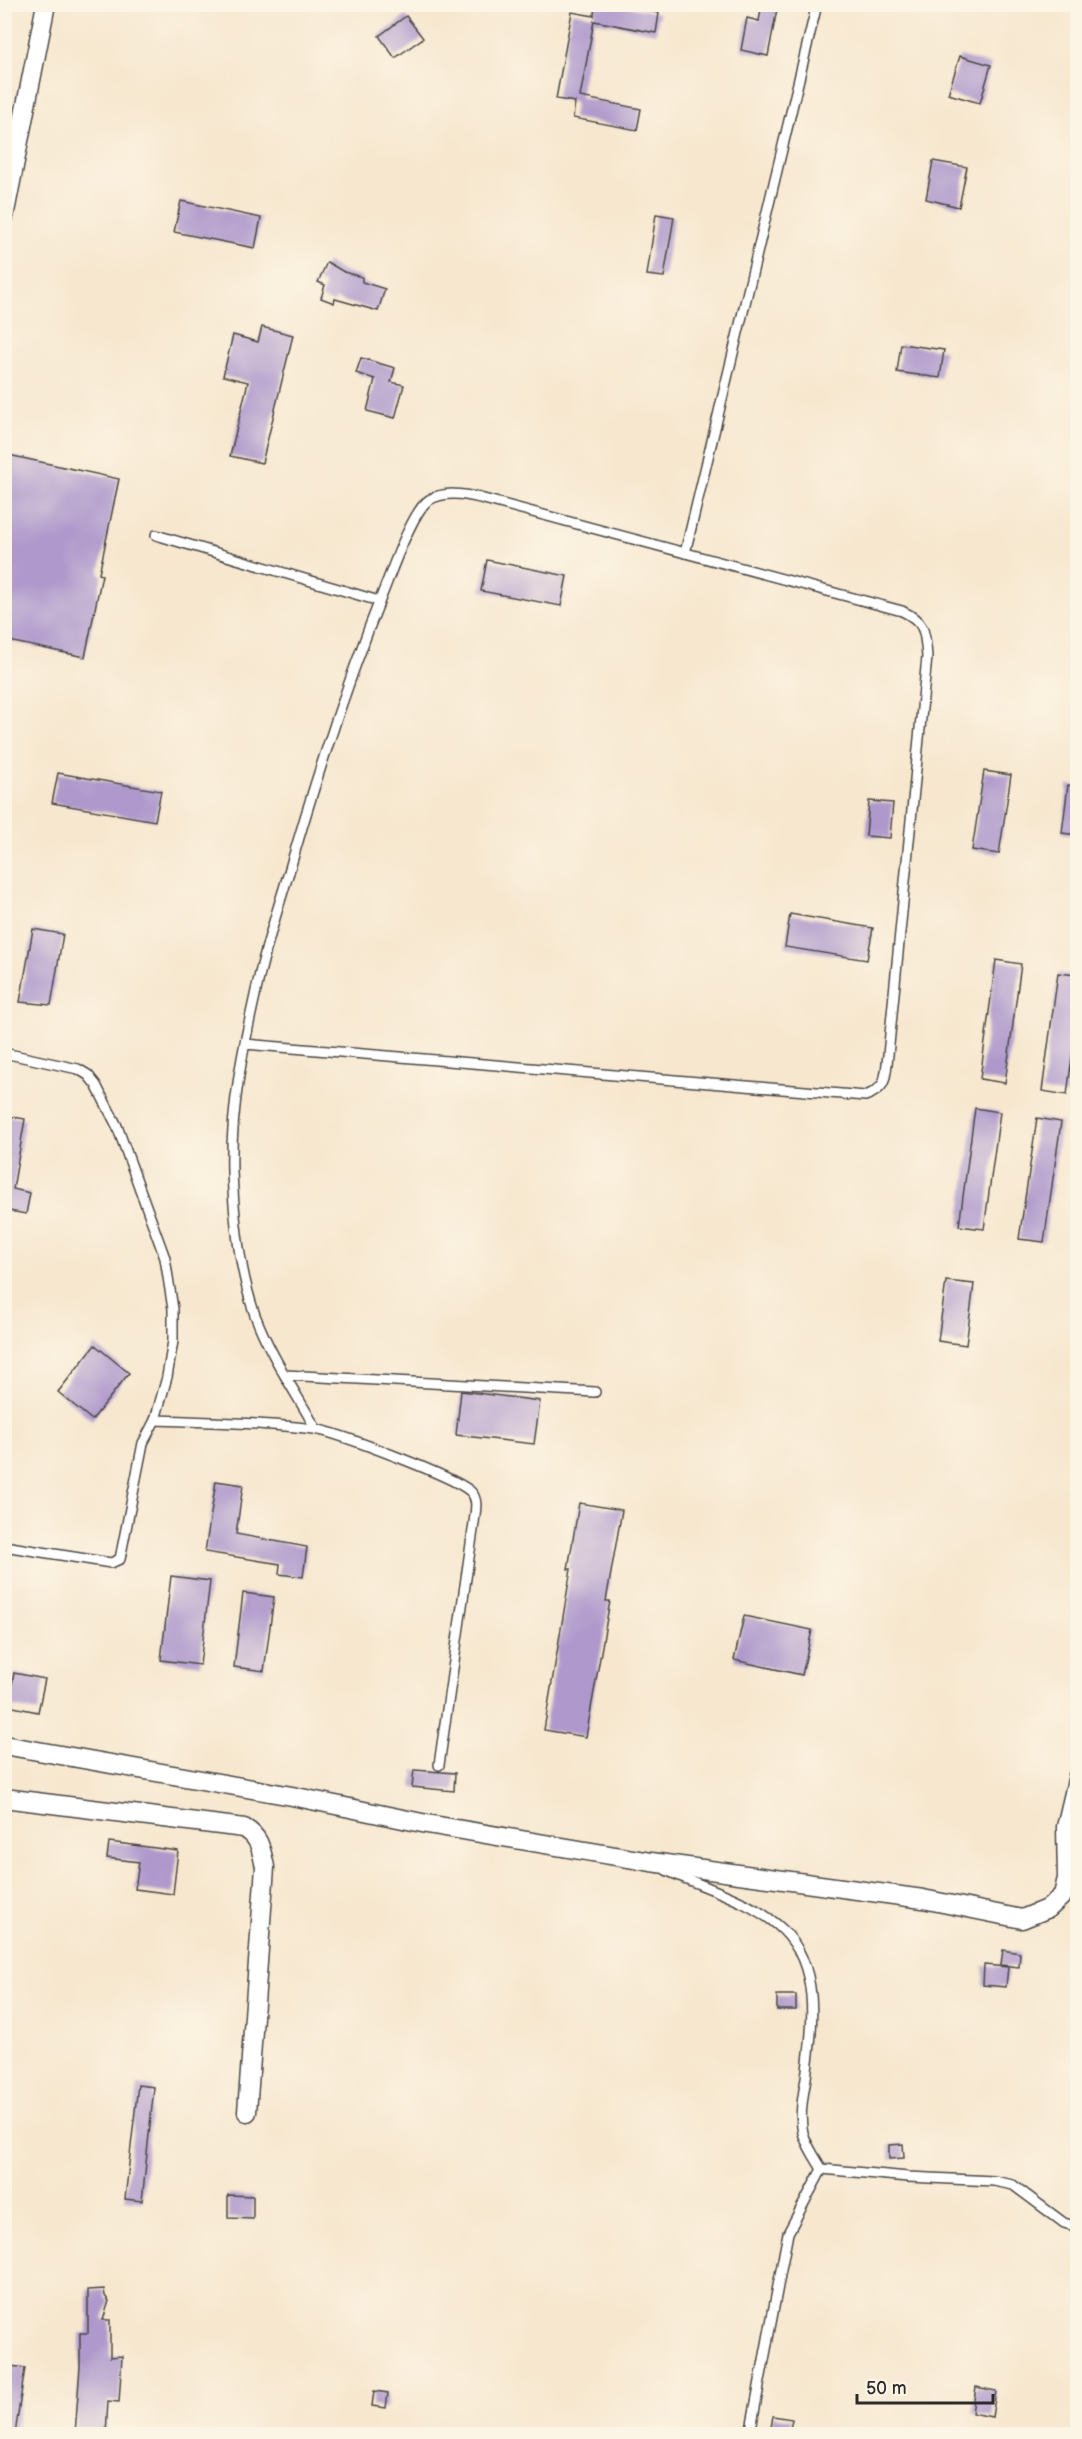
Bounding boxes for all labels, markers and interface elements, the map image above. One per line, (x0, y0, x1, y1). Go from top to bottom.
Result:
scale bar (857, 2367, 994, 2405)
text: 50 m (866, 2378, 907, 2399)

